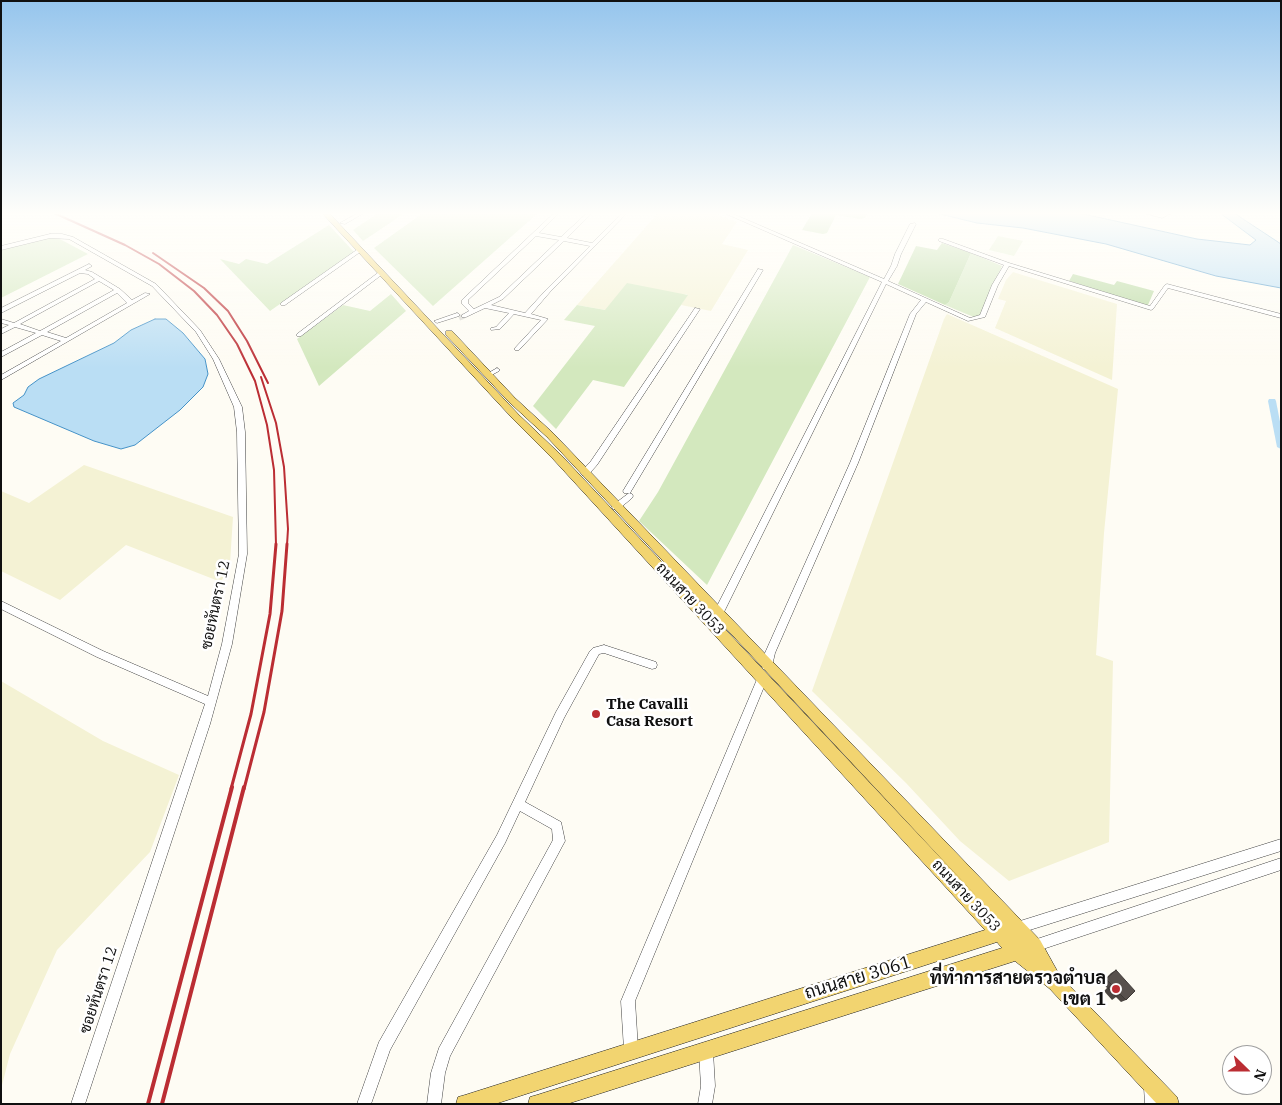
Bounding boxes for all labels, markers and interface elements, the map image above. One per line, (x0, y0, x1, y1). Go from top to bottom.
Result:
street label: ซอยหันตรา 12 (198, 559, 234, 651)
street label: ถนนสาย 3053 (652, 559, 728, 639)
place label: The Cavalli Casa Resort (606, 696, 693, 731)
marker: The Cavalli Casa Resort (590, 708, 602, 720)
street label: ถนนสาย 3053 (928, 856, 1004, 936)
street label: ซอยหันตรา 12 (76, 944, 122, 1036)
street label: ถนนสาย 3061 (802, 952, 914, 1004)
place label: ที่ทำการสายตรวจตำบล เขต 1 (930, 968, 1106, 1011)
marker: ที่ทำการสายตรวจตำบล เขต 1 (1110, 983, 1122, 995)
north arrow (1222, 1045, 1272, 1095)
text: N (1250, 1067, 1270, 1084)

